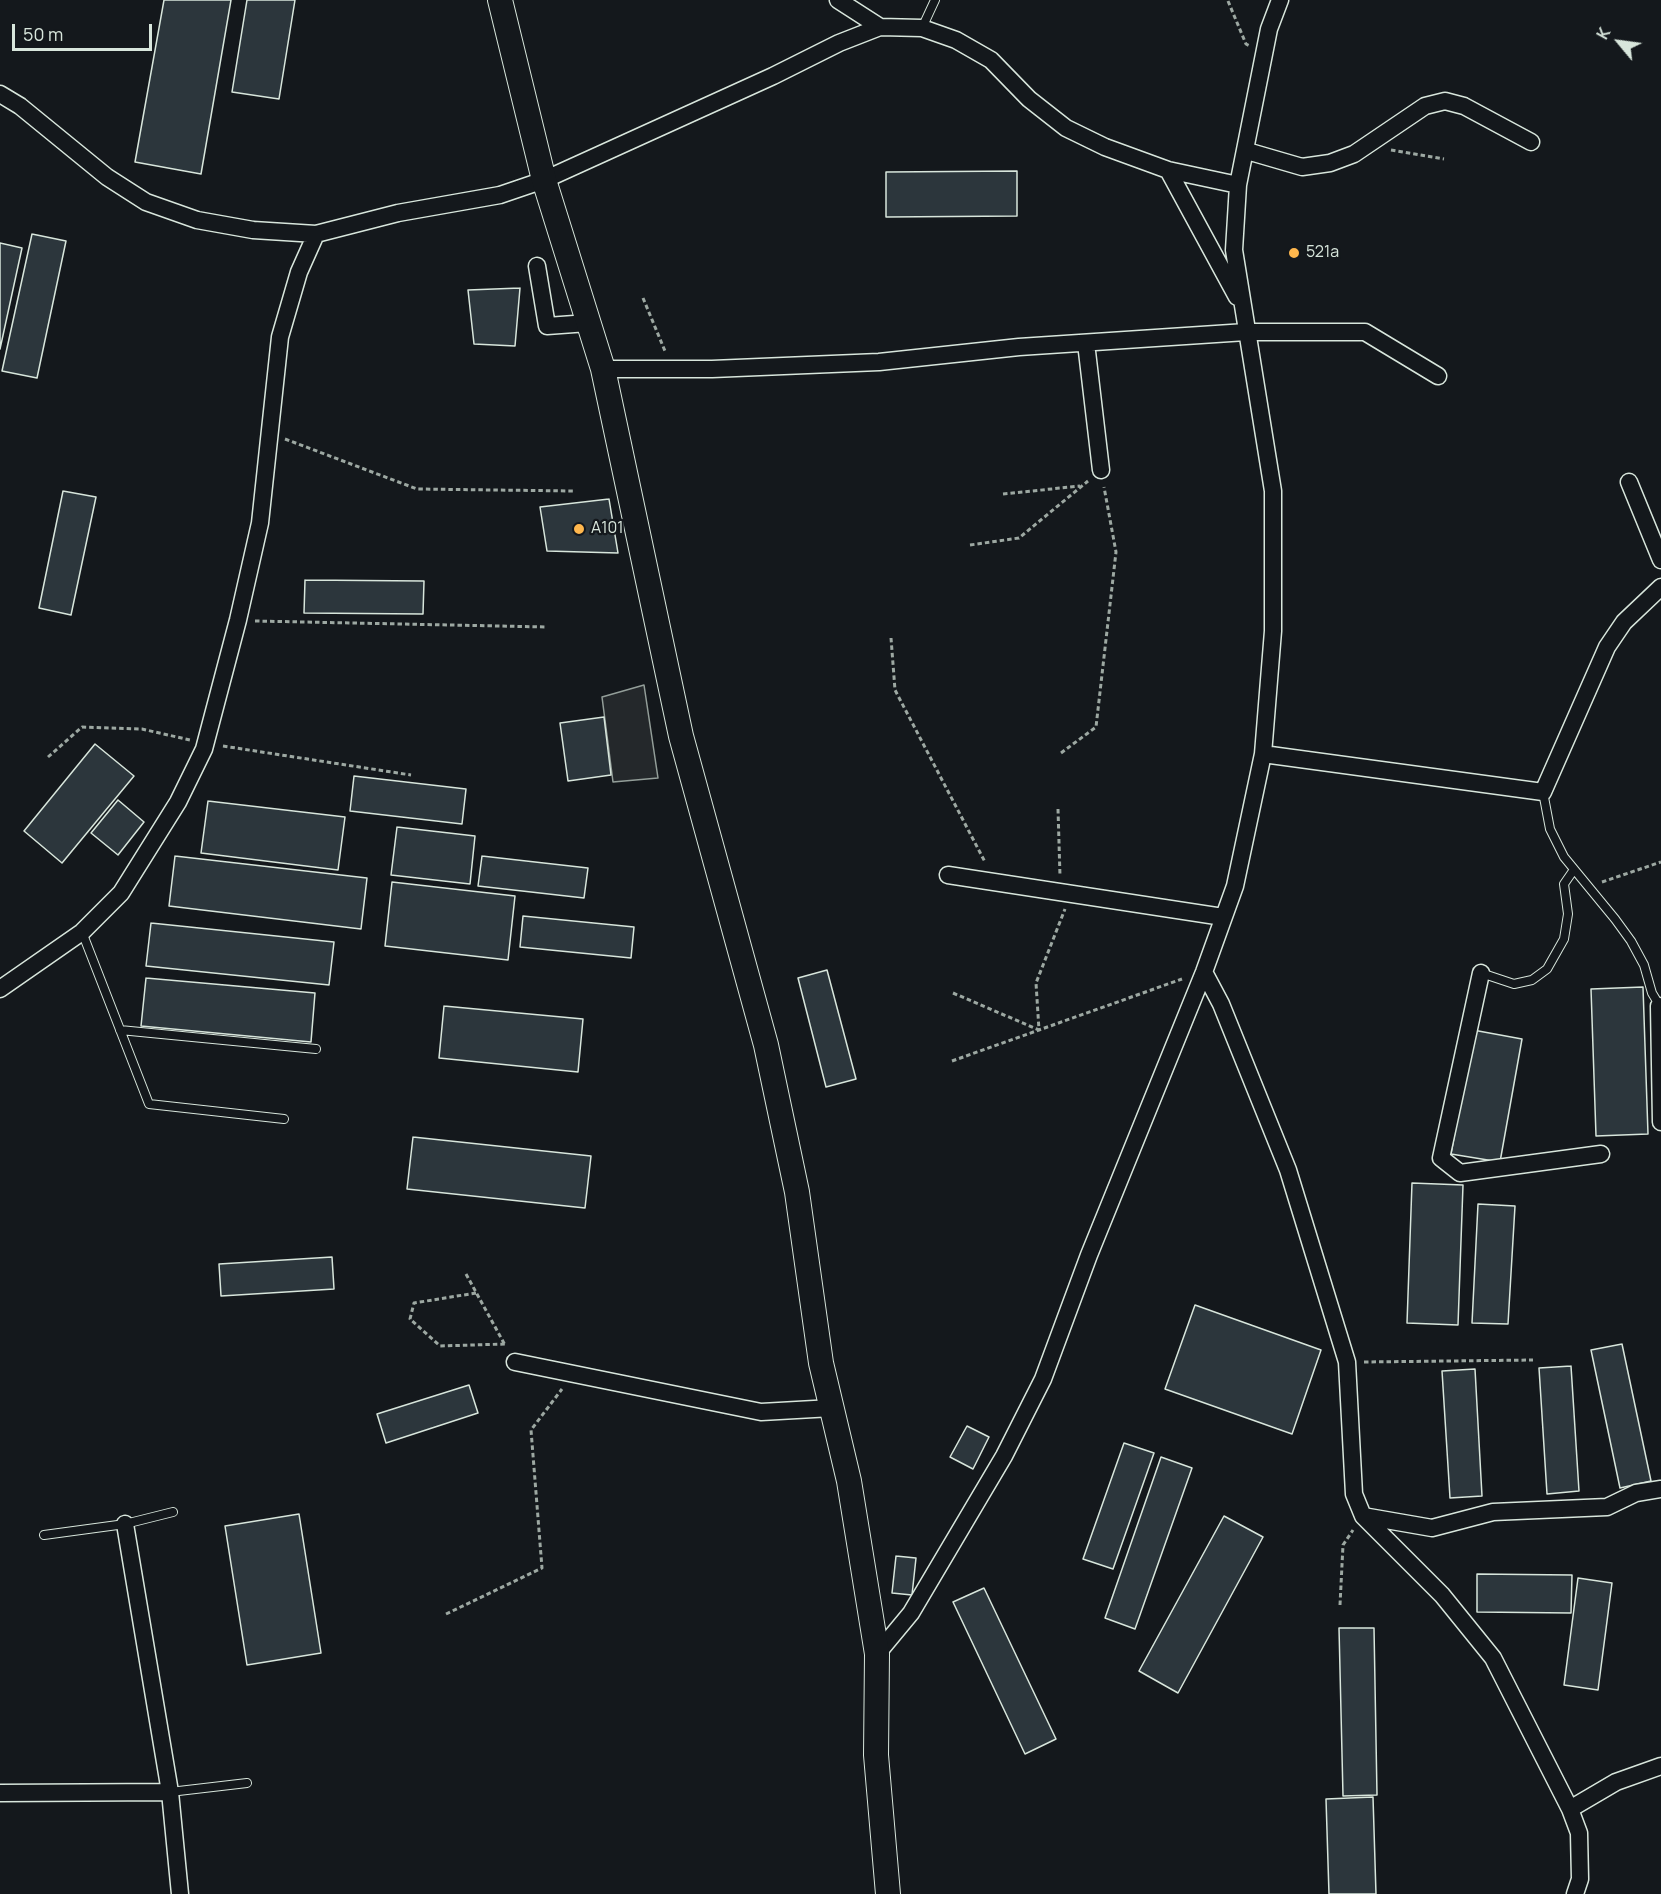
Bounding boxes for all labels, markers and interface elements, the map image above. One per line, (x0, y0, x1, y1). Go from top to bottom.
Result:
scale bar (15, 12, 154, 50)
north arrow (1589, 12, 1649, 72)
text: 50 m (23, 22, 63, 46)
text: K (1591, 23, 1615, 43)
place label: 521a (1306, 243, 1339, 263)
marker: 521a (1287, 246, 1301, 260)
place label: A101 (591, 519, 623, 539)
marker: A101 (572, 522, 586, 536)

